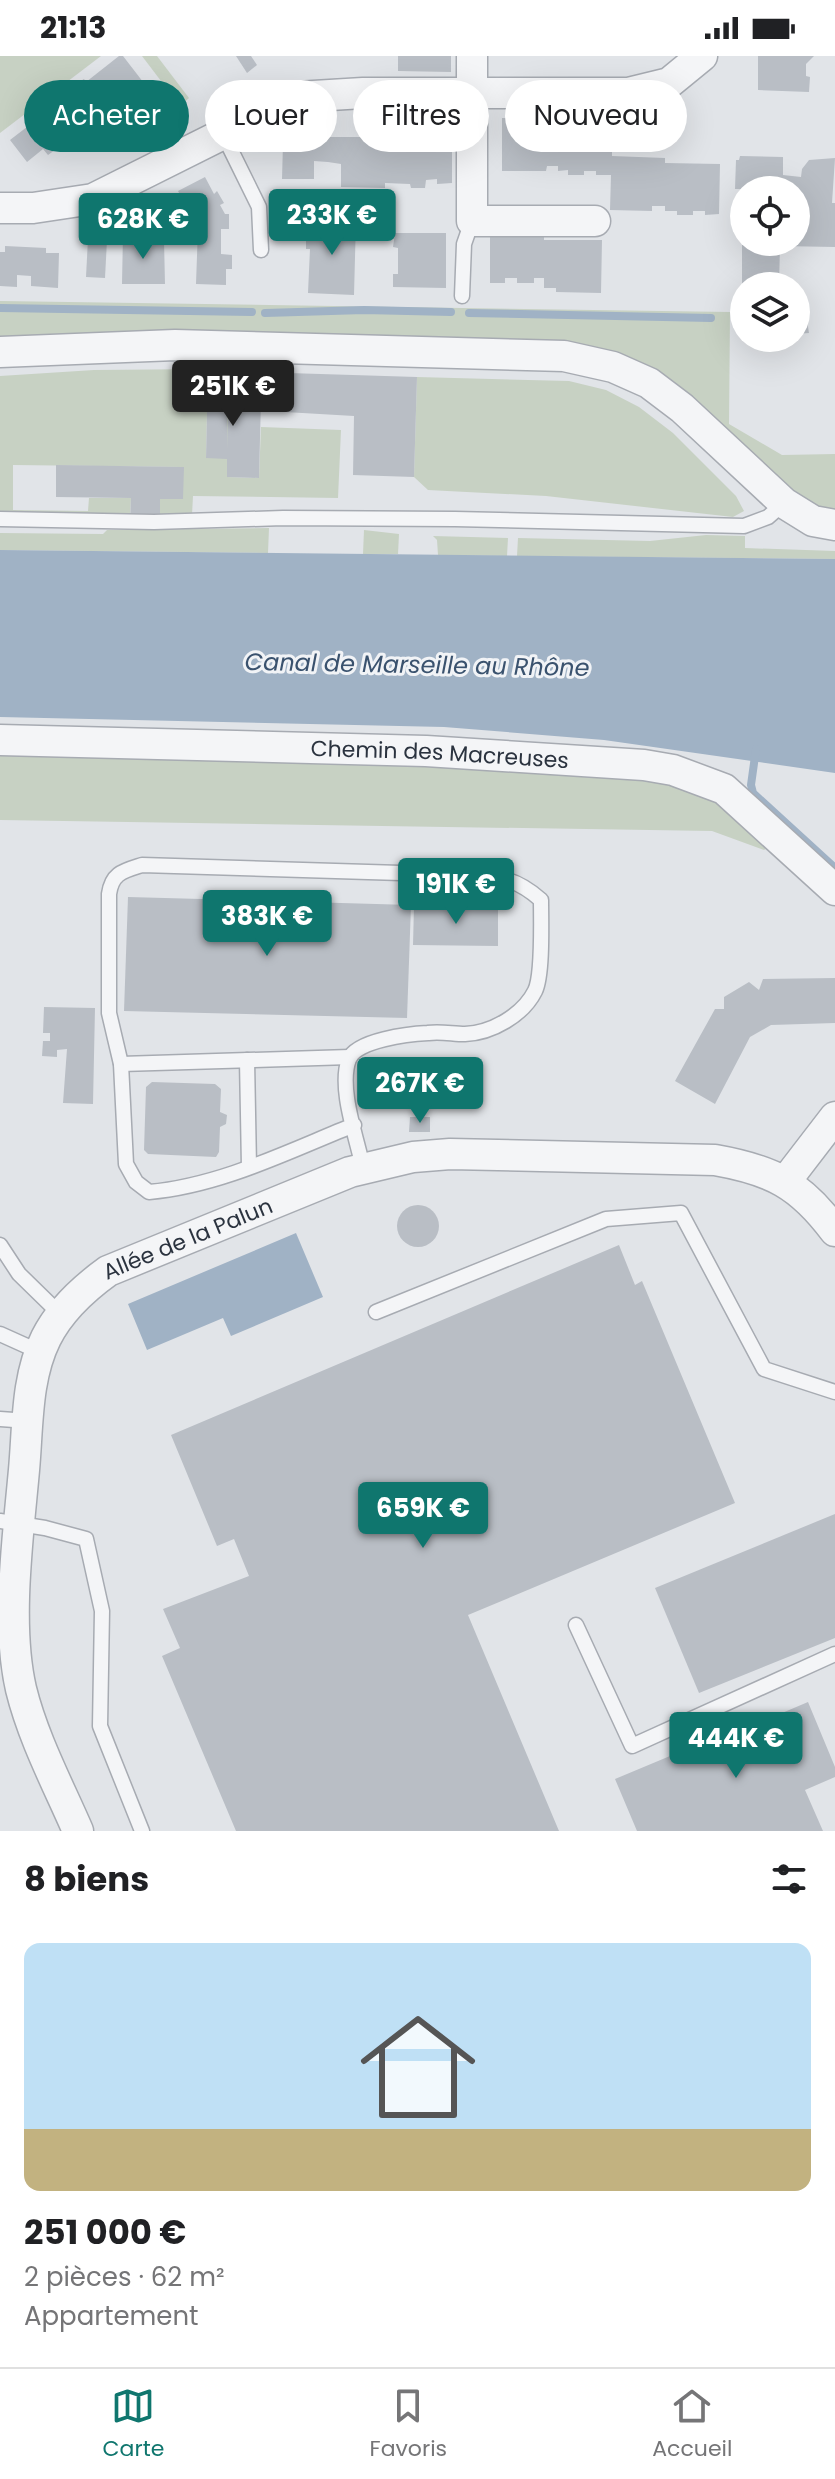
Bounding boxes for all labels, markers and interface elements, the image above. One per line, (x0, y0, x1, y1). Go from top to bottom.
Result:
text: 21:13 (40, 6, 106, 49)
chip: Acheter (24, 80, 189, 152)
chip: Louer (205, 80, 337, 152)
chip: Filtres (353, 80, 489, 152)
chip: Nouveau (505, 80, 687, 152)
map controls (730, 176, 810, 352)
button: locate (730, 176, 810, 256)
pin: 233K € (267, 189, 397, 257)
pin: 628K € (78, 193, 208, 261)
text: 233K € (287, 197, 377, 233)
text: 628K € (97, 201, 189, 237)
button: layers (730, 272, 810, 352)
pin: 251K € (168, 360, 298, 428)
text: 251K € (190, 368, 276, 404)
water label: Canal de Marseille au Rhône (244, 645, 590, 684)
street label: Chemin des Macreuses (310, 733, 570, 776)
pin: 191K € (391, 858, 521, 926)
text: 191K € (416, 866, 496, 902)
pin: 383K € (202, 890, 332, 958)
text: 383K € (221, 898, 313, 934)
pin: 267K € (355, 1057, 485, 1125)
text: 267K € (375, 1065, 465, 1101)
street label: Allée de la Palun (98, 1190, 277, 1287)
pin: 659K € (358, 1482, 488, 1550)
text: 659K € (376, 1490, 470, 1526)
pin: 444K € (671, 1712, 801, 1780)
text: 444K € (687, 1720, 785, 1756)
text: 8 biens (24, 1855, 149, 1903)
icon: filters (767, 1857, 811, 1901)
icon: home (346, 1995, 490, 2139)
text: 251 000 € (24, 2208, 186, 2256)
text: 2 pièces · 62 m² (24, 2259, 225, 2295)
text: Appartement (24, 2298, 199, 2334)
tab: Carte (103, 2384, 164, 2465)
tab: Favoris (370, 2384, 447, 2465)
tab: Accueil (652, 2384, 732, 2465)

